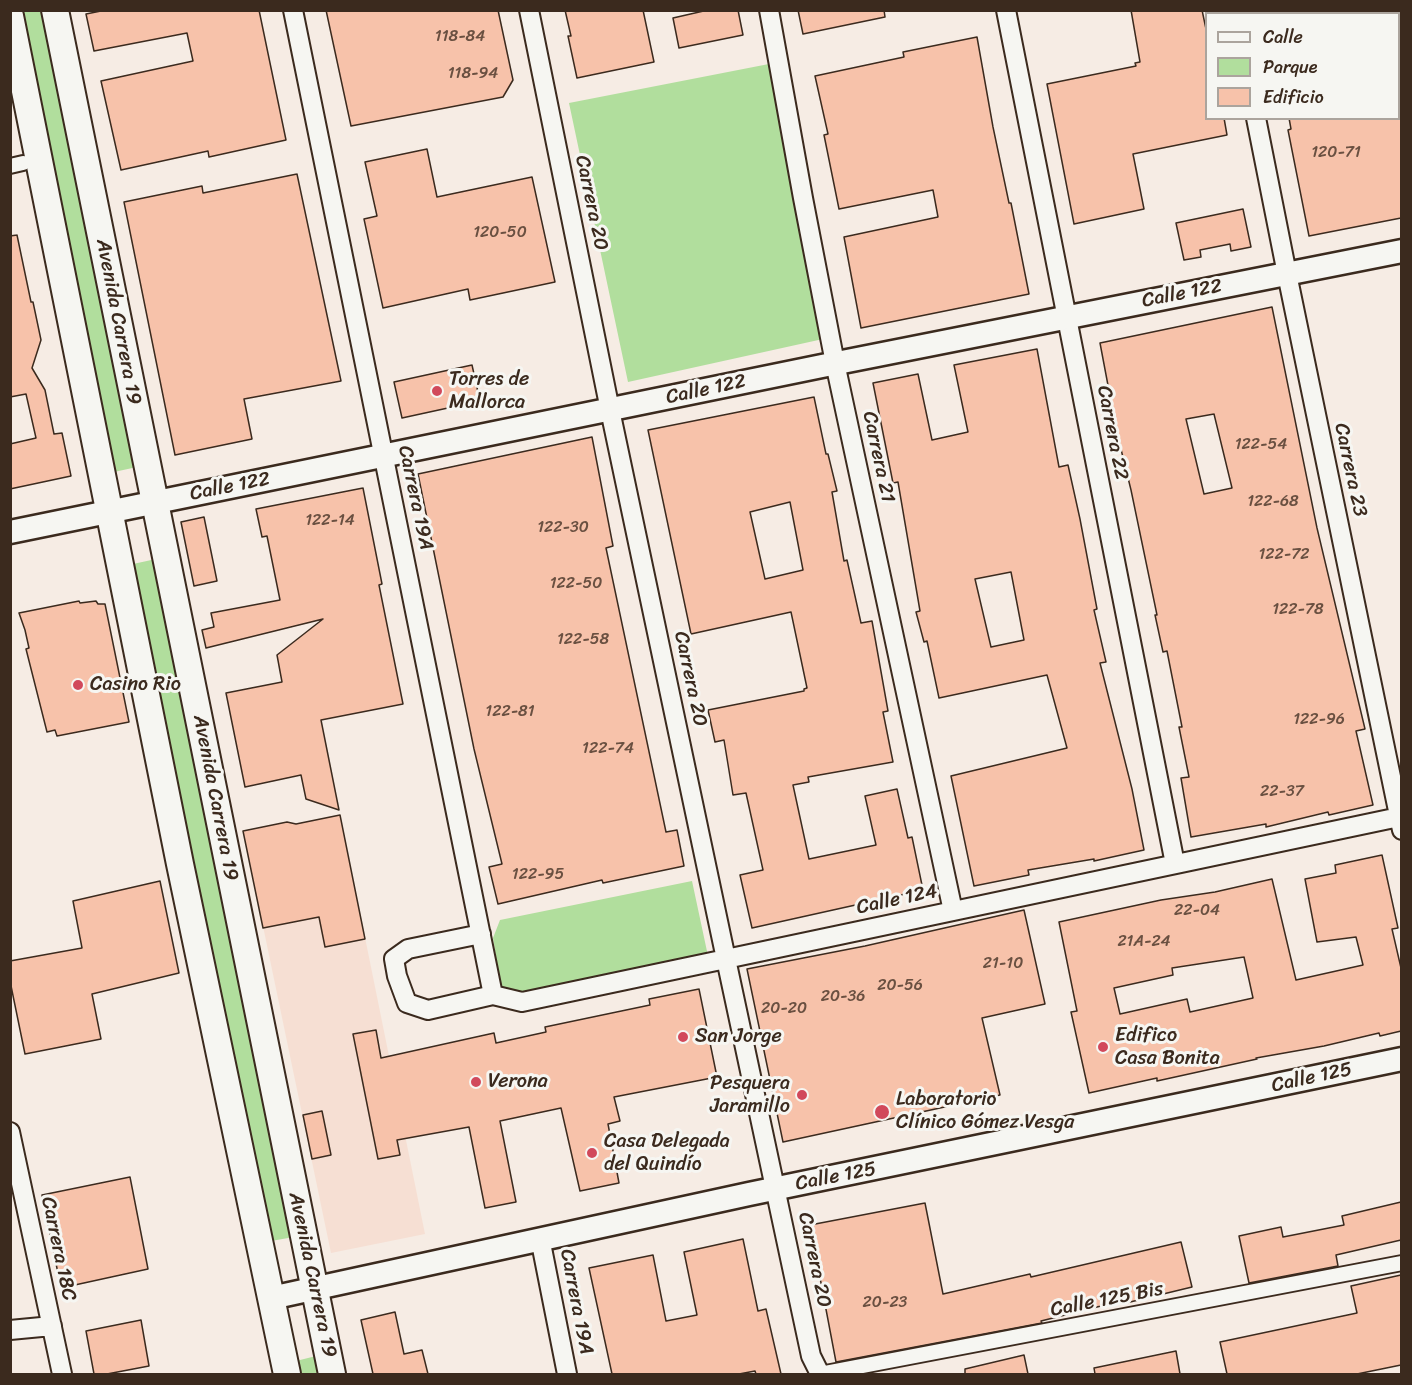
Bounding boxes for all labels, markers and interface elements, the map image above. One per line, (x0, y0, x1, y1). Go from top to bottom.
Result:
legend (1205, 12, 1400, 120)
text: Calle (1263, 21, 1303, 53)
house number: 118-84 (435, 27, 485, 47)
text: Parque (1263, 51, 1317, 83)
house number: 118-94 (448, 64, 498, 84)
text: Edificio (1263, 81, 1324, 113)
house number: 120-71 (1311, 143, 1361, 163)
street label: Carrera 20 (569, 153, 613, 253)
house number: 120-50 (473, 223, 527, 243)
street label: Avenida Carrera 19 (90, 237, 146, 407)
street label: Calle 122 (1140, 274, 1224, 314)
place label: Torres de Mallorca (449, 368, 529, 415)
street label: Calle 122 (664, 370, 748, 410)
marker: Torres de Mallorca (430, 384, 444, 398)
street label: Carrera 22 (1091, 384, 1133, 482)
street label: Carrera 21 (857, 409, 899, 505)
street label: Carrera 23 (1328, 421, 1372, 519)
house number: 122-54 (1235, 435, 1287, 455)
street label: Carrera 19A (392, 443, 438, 553)
street label: Calle 122 (188, 467, 272, 507)
house number: 122-68 (1247, 492, 1299, 512)
house number: 122-14 (305, 511, 355, 531)
house number: 122-30 (537, 518, 589, 538)
house number: 122-72 (1258, 545, 1310, 565)
house number: 122-50 (550, 574, 602, 594)
house number: 122-78 (1272, 600, 1324, 620)
street label: Carrera 20 (668, 629, 712, 729)
house number: 122-58 (557, 630, 609, 650)
place label: Casino Rio (90, 673, 181, 697)
marker: Casino Rio (71, 678, 85, 692)
house number: 122-81 (485, 702, 535, 722)
house number: 122-96 (1293, 710, 1345, 730)
street label: Avenida Carrera 19 (187, 713, 243, 883)
house number: 122-74 (582, 739, 634, 759)
house number: 22-37 (1260, 782, 1304, 802)
house number: 122-95 (512, 865, 564, 885)
street label: Calle 124 (854, 880, 940, 920)
house number: 22-04 (1174, 901, 1220, 921)
house number: 21A-24 (1117, 932, 1171, 952)
house number: 21-10 (983, 954, 1023, 974)
house number: 20-56 (877, 976, 923, 996)
house number: 20-36 (821, 987, 865, 1007)
house number: 20-20 (761, 999, 807, 1019)
place label: Edifico Casa Bonita (1115, 1024, 1220, 1071)
place label: San Jorge (695, 1025, 782, 1049)
marker: San Jorge (676, 1030, 690, 1044)
marker: Edifico Casa Bonita (1096, 1040, 1110, 1054)
street label: Calle 125 (1270, 1058, 1354, 1098)
place label: Verona (488, 1070, 548, 1094)
place label: Pesquera Jaramillo (710, 1072, 790, 1119)
marker: Verona (469, 1075, 483, 1089)
marker: Pesquera Jaramillo (795, 1088, 809, 1102)
place label: Laboratorio Clínico Gómez Vesga (896, 1088, 1074, 1135)
marker: Laboratorio Clínico Gómez Vesga (873, 1103, 891, 1121)
place label: Casa Delegada del Quindío (604, 1130, 730, 1177)
marker: Casa Delegada del Quindío (585, 1146, 599, 1160)
street label: Calle 125 (794, 1157, 878, 1197)
street label: Avenida Carrera 19 (283, 1190, 341, 1360)
street label: Carrera 18C (35, 1195, 81, 1303)
street label: Carrera 20 (792, 1210, 836, 1310)
street label: Carrera 19A (554, 1247, 598, 1357)
street label: Calle 125 Bis (1049, 1277, 1165, 1323)
house number: 20-23 (863, 1293, 907, 1313)

